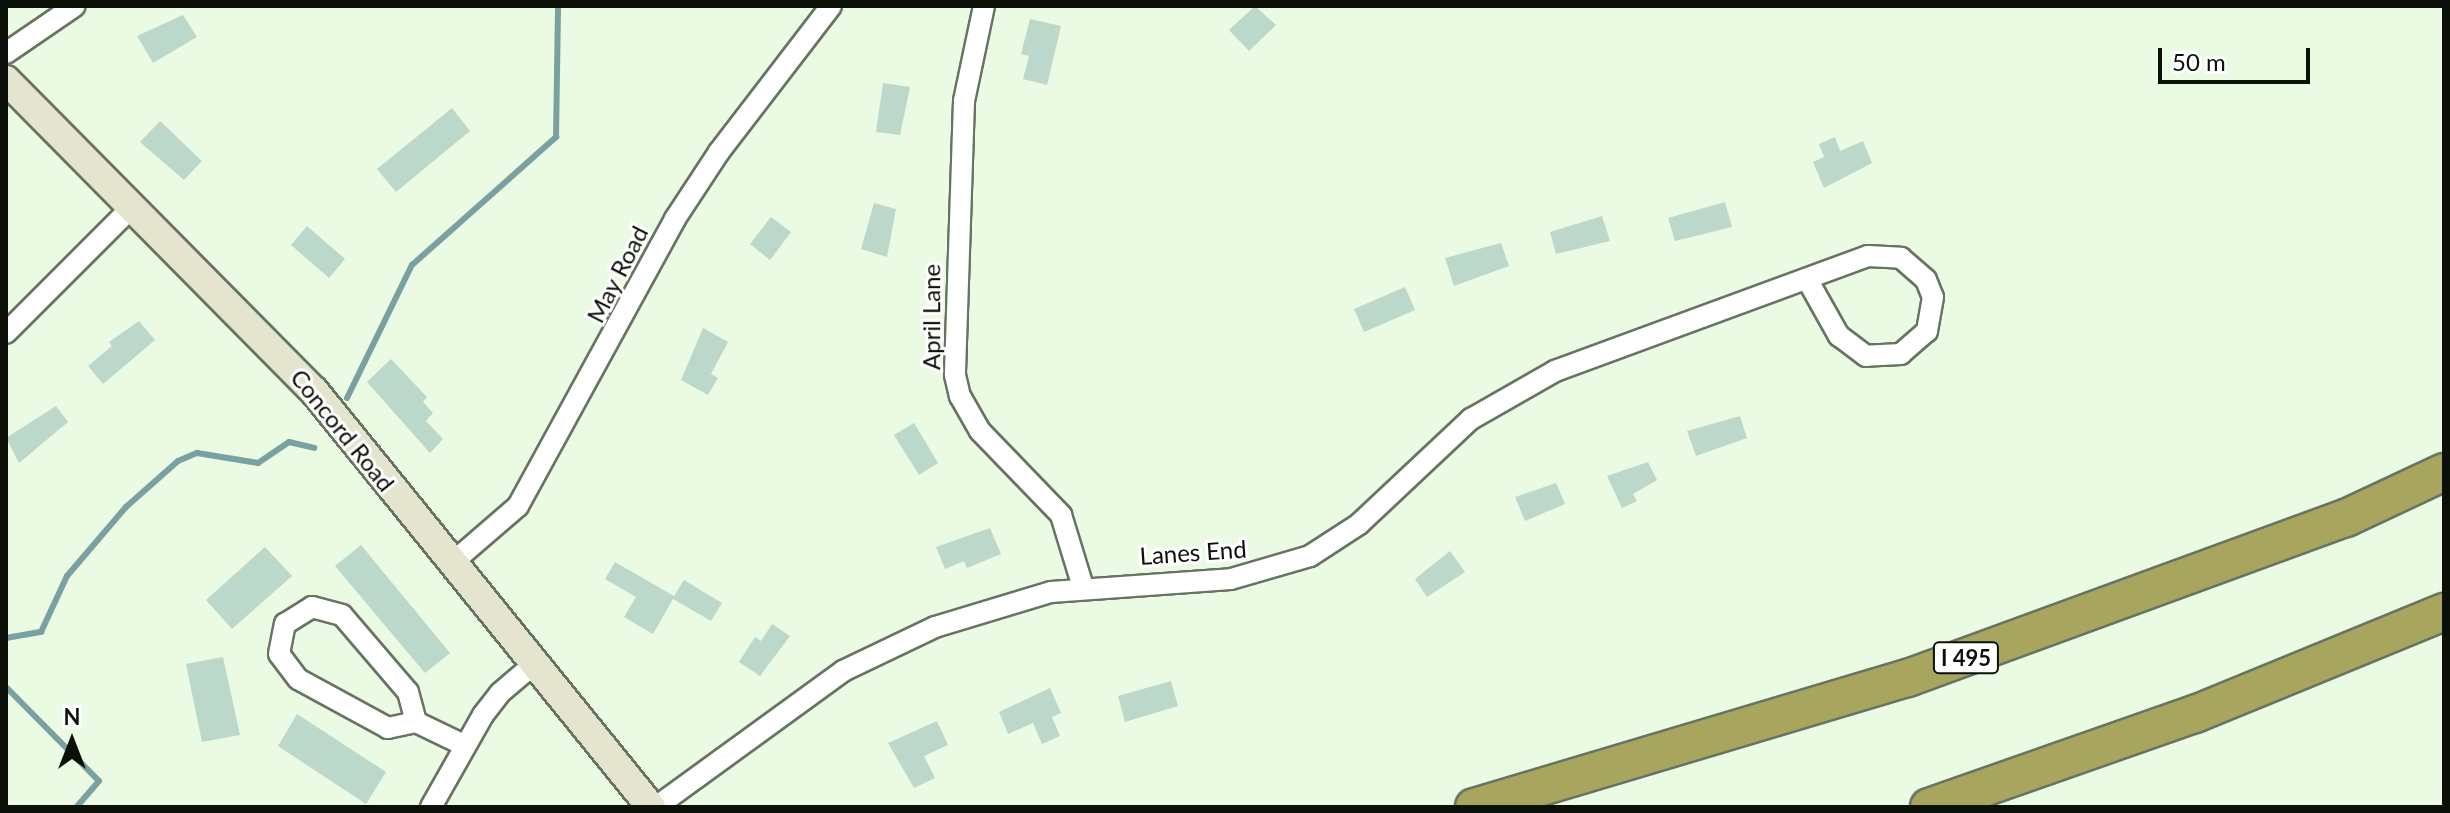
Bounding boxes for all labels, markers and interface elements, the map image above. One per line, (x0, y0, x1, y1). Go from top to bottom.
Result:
scale bar (2162, 32, 2314, 82)
text: 50 m (2172, 47, 2226, 76)
street label: May Road (580, 221, 654, 327)
street label: April Lane (917, 264, 945, 370)
street label: Concord Road (285, 363, 401, 497)
street label: Lanes End (1139, 534, 1247, 570)
road number: I 495 (1932, 640, 2000, 676)
north arrow (32, 701, 112, 781)
text: N (64, 703, 80, 730)

